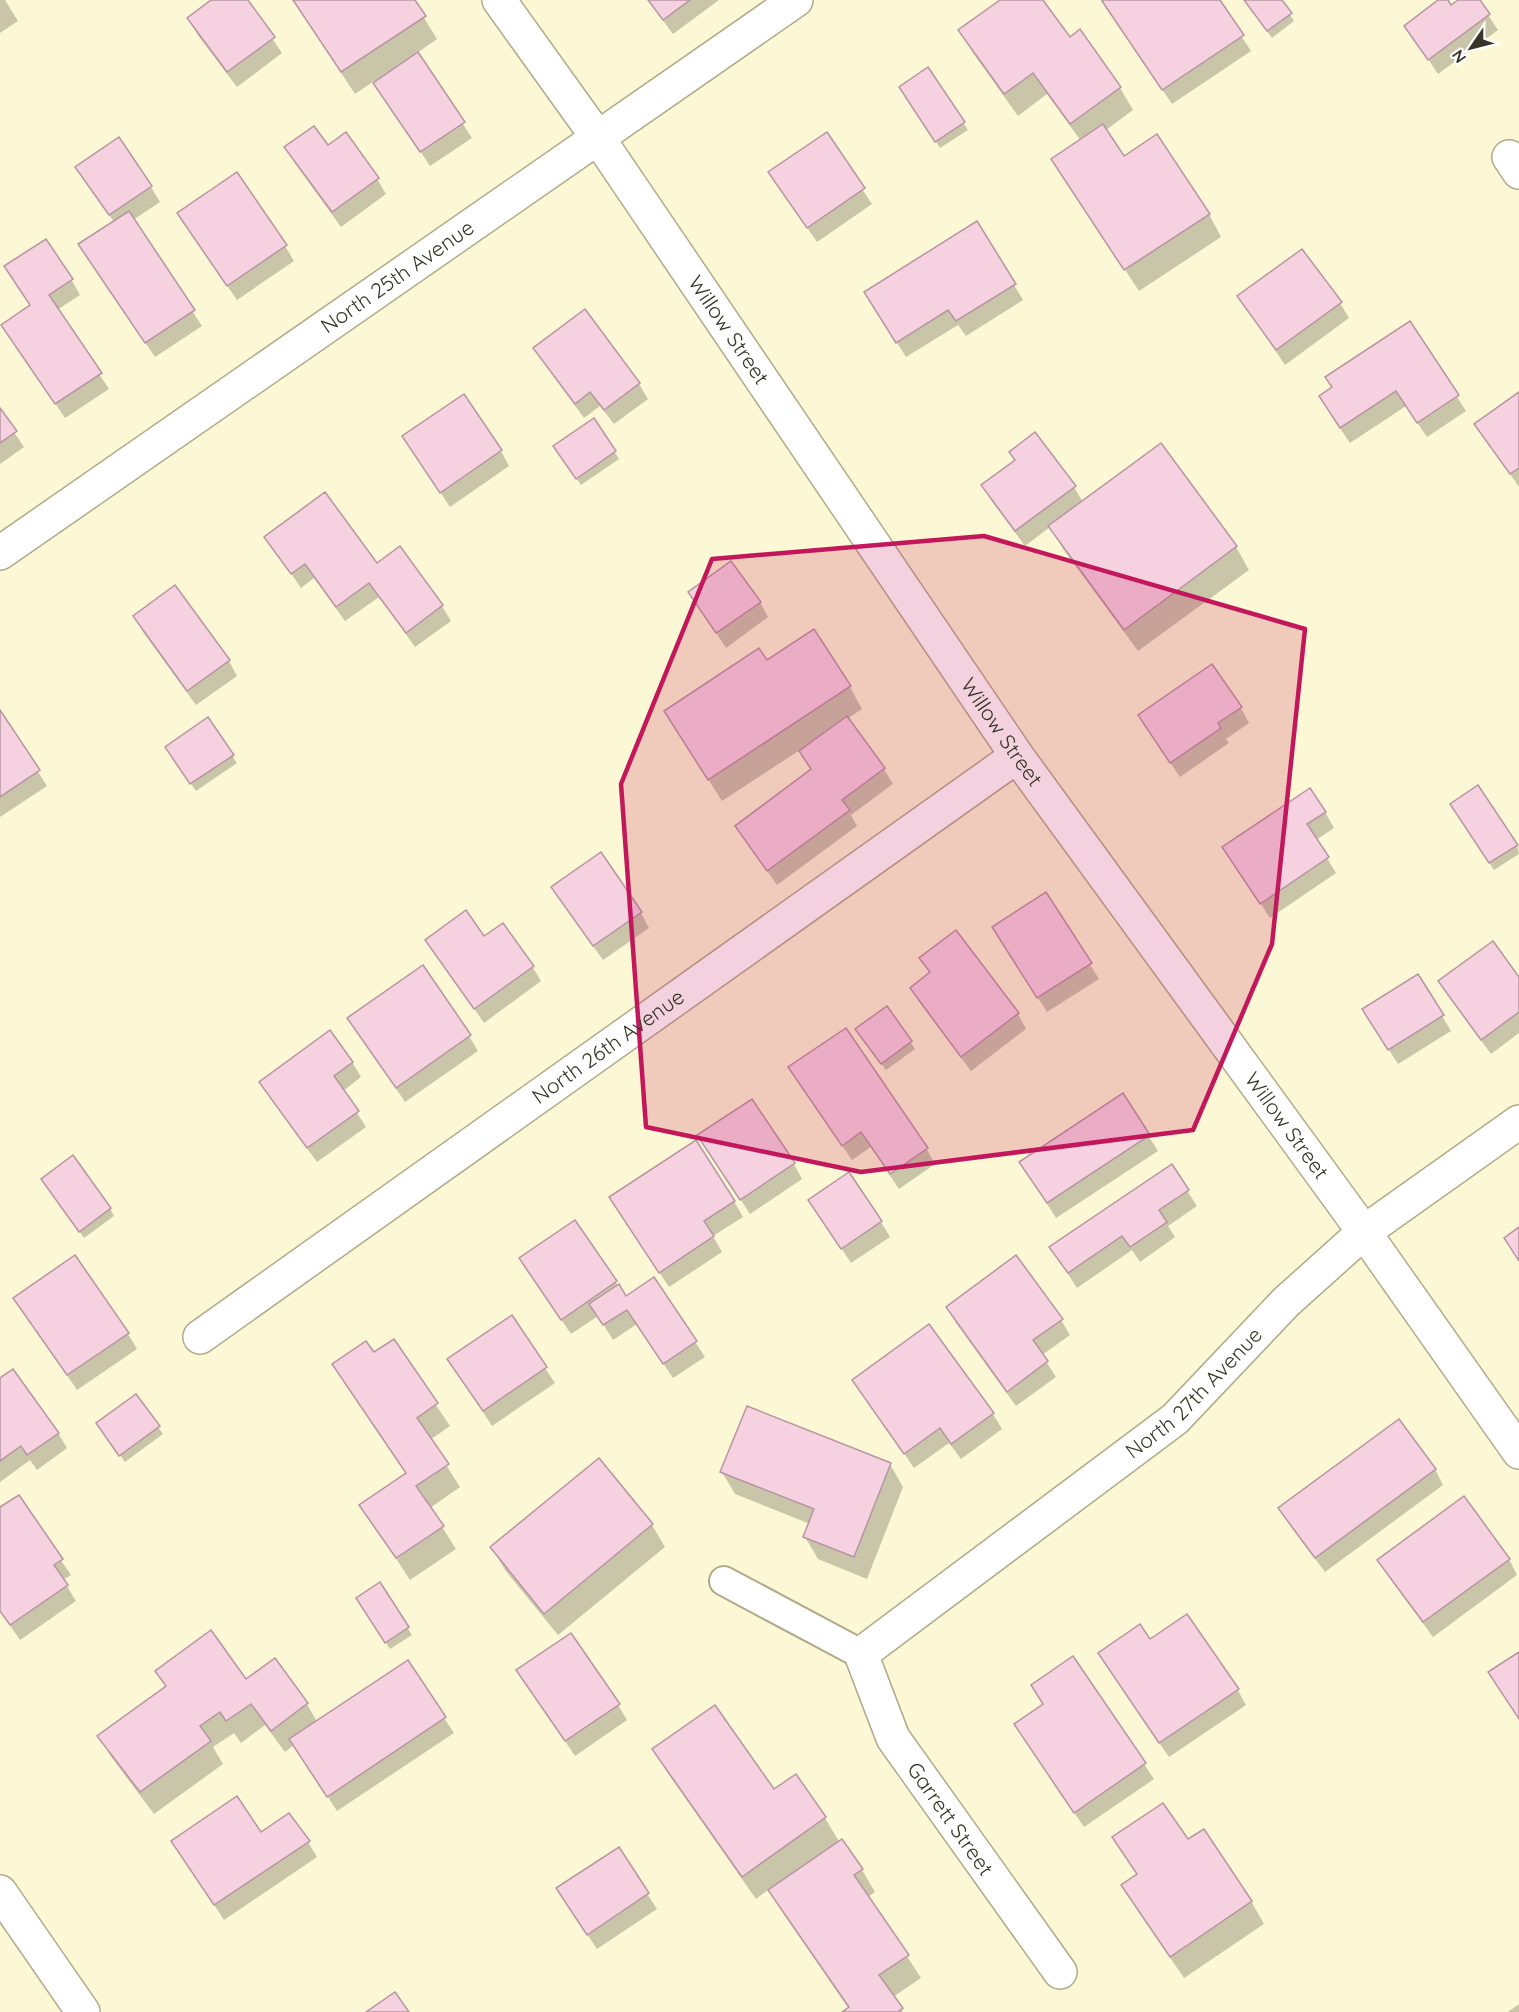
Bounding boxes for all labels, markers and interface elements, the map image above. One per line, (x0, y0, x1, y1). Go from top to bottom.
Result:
north arrow (1441, 18, 1501, 78)
text: N (1447, 46, 1470, 67)
street label: North 25th Avenue (315, 214, 479, 338)
street label: Willow Street (683, 270, 775, 389)
street label: Willow Street (956, 672, 1049, 791)
street label: North 26th Avenue (527, 983, 689, 1109)
street label: Willow Street (1240, 1067, 1335, 1184)
street label: North 27th Avenue (1120, 1321, 1267, 1464)
street label: Garrett Street (902, 1757, 999, 1880)

